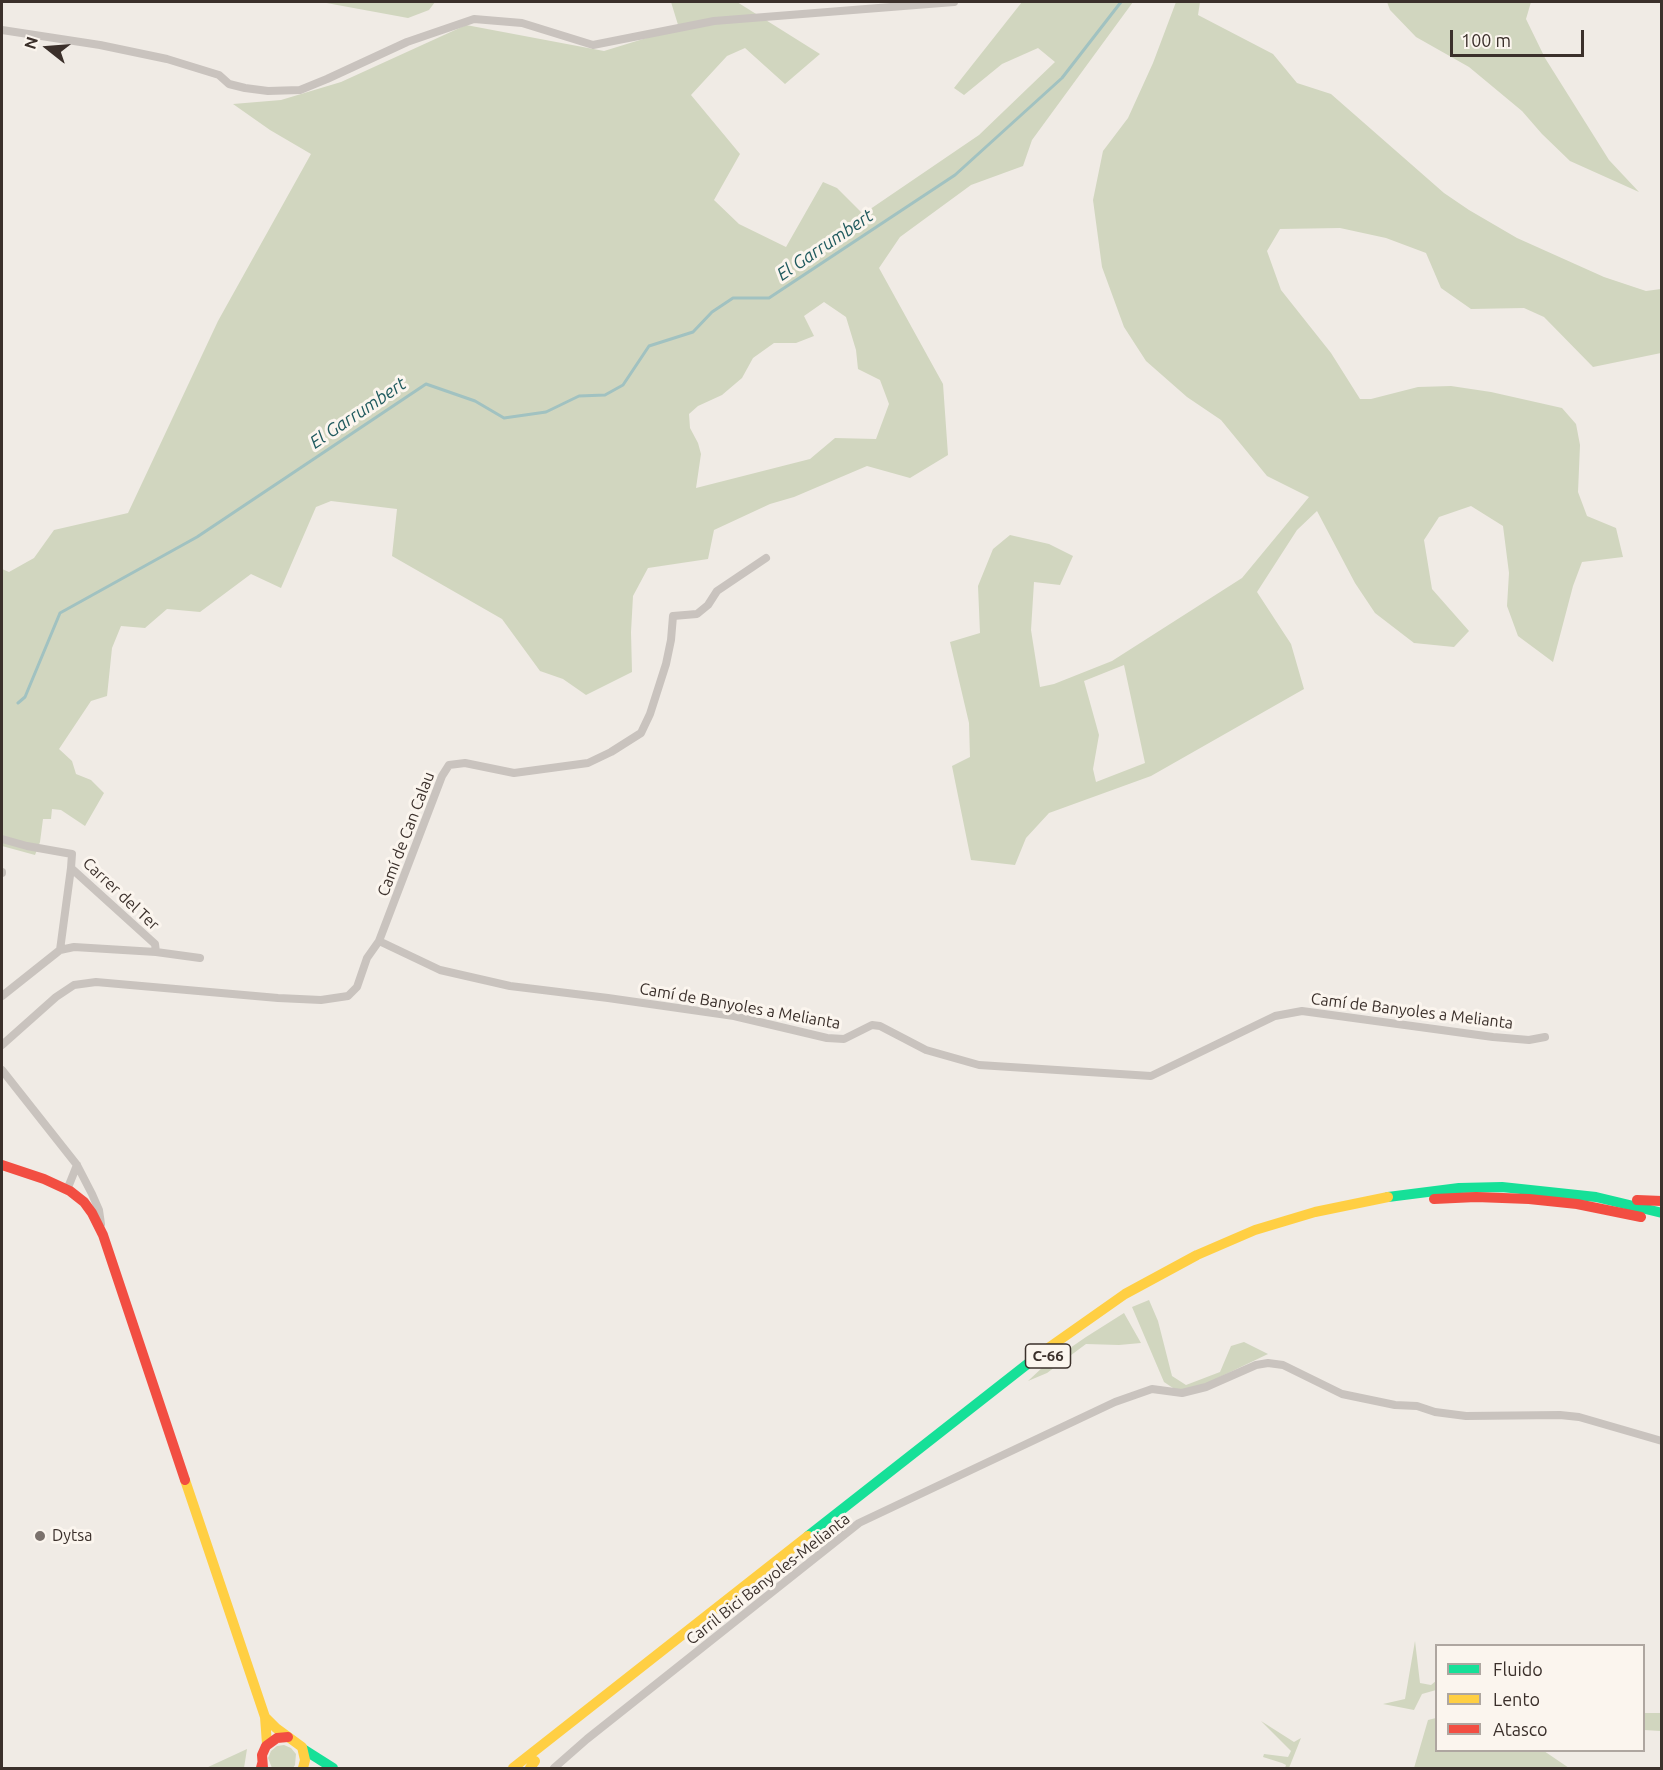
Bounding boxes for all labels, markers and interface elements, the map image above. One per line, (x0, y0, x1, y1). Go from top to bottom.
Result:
north arrow (18, 18, 78, 78)
scale bar (1453, 18, 1586, 56)
text: 100 m (1461, 30, 1511, 50)
text: N (20, 34, 41, 51)
water label: El Garrumbert (773, 205, 877, 285)
water label: El Garrumbert (306, 373, 410, 453)
street label: Camí de Can Calau (373, 769, 439, 899)
street label: Carrer del Ter (79, 854, 163, 934)
street label: Camí de Banyoles a Melianta (638, 979, 842, 1033)
street label: Camí de Banyoles a Melianta (1310, 989, 1514, 1033)
road number: C-66 (1026, 1344, 1070, 1368)
street label: Carril Bici Banyoles-Melianta (682, 1509, 854, 1649)
place label: Dytsa (52, 1526, 92, 1546)
marker: Dytsa (33, 1529, 47, 1543)
legend (1435, 1644, 1645, 1752)
text: Fluido (1493, 1659, 1543, 1679)
text: Lento (1493, 1689, 1540, 1709)
text: Atasco (1493, 1719, 1548, 1739)

